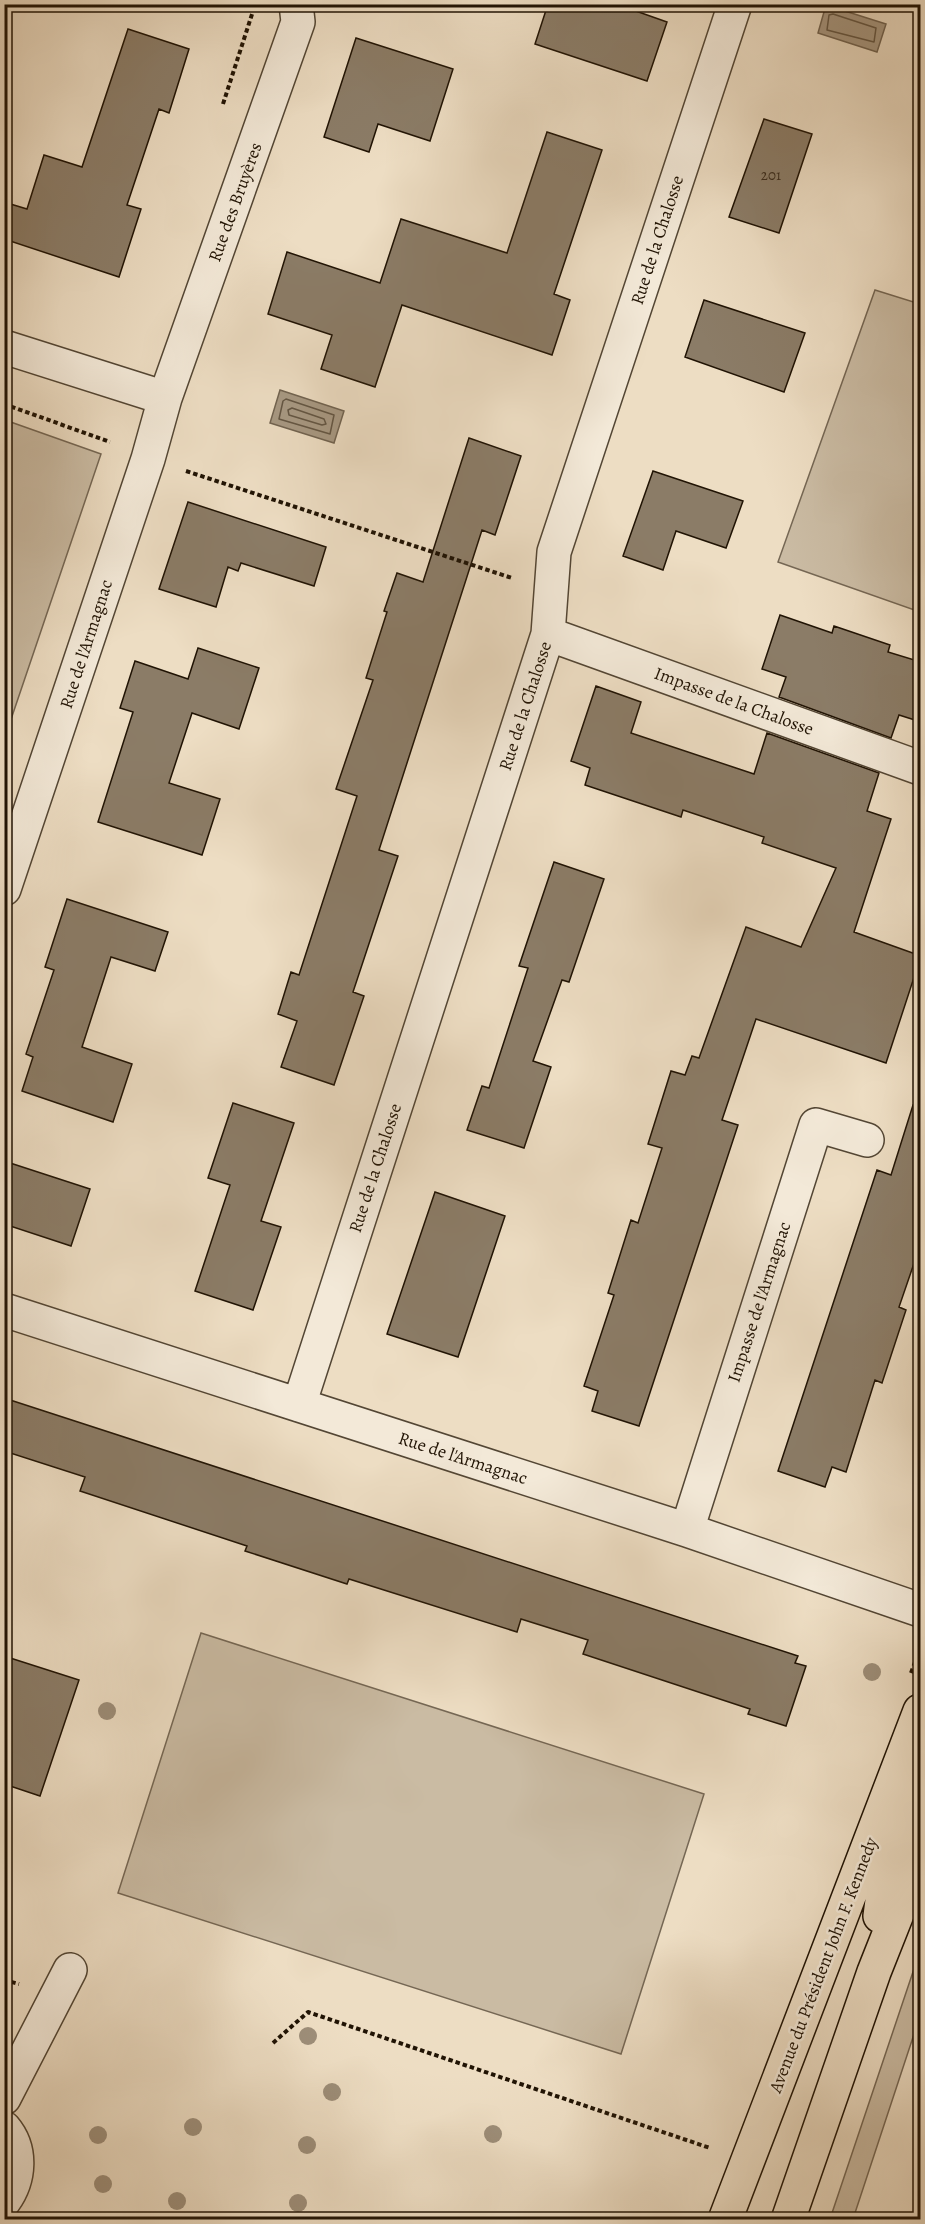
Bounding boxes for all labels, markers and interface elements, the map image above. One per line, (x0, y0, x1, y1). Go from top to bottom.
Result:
street label: Rue des Bruyères (202, 139, 268, 265)
house number: 201 (761, 165, 781, 185)
street label: Rue de la Chalosse (625, 172, 689, 308)
street label: Rue de l'Armagnac (54, 576, 118, 712)
street label: Rue de la Chalosse (493, 638, 557, 774)
street label: Impasse de la Chalosse (651, 661, 817, 741)
street label: Rue de la Chalosse (343, 1100, 407, 1236)
street label: Impasse de l'Armagnac (722, 1219, 796, 1385)
street label: Rue de l'Armagnac (395, 1426, 531, 1490)
street label: Avenue du Président John F. Kennedy (763, 1833, 883, 2097)

